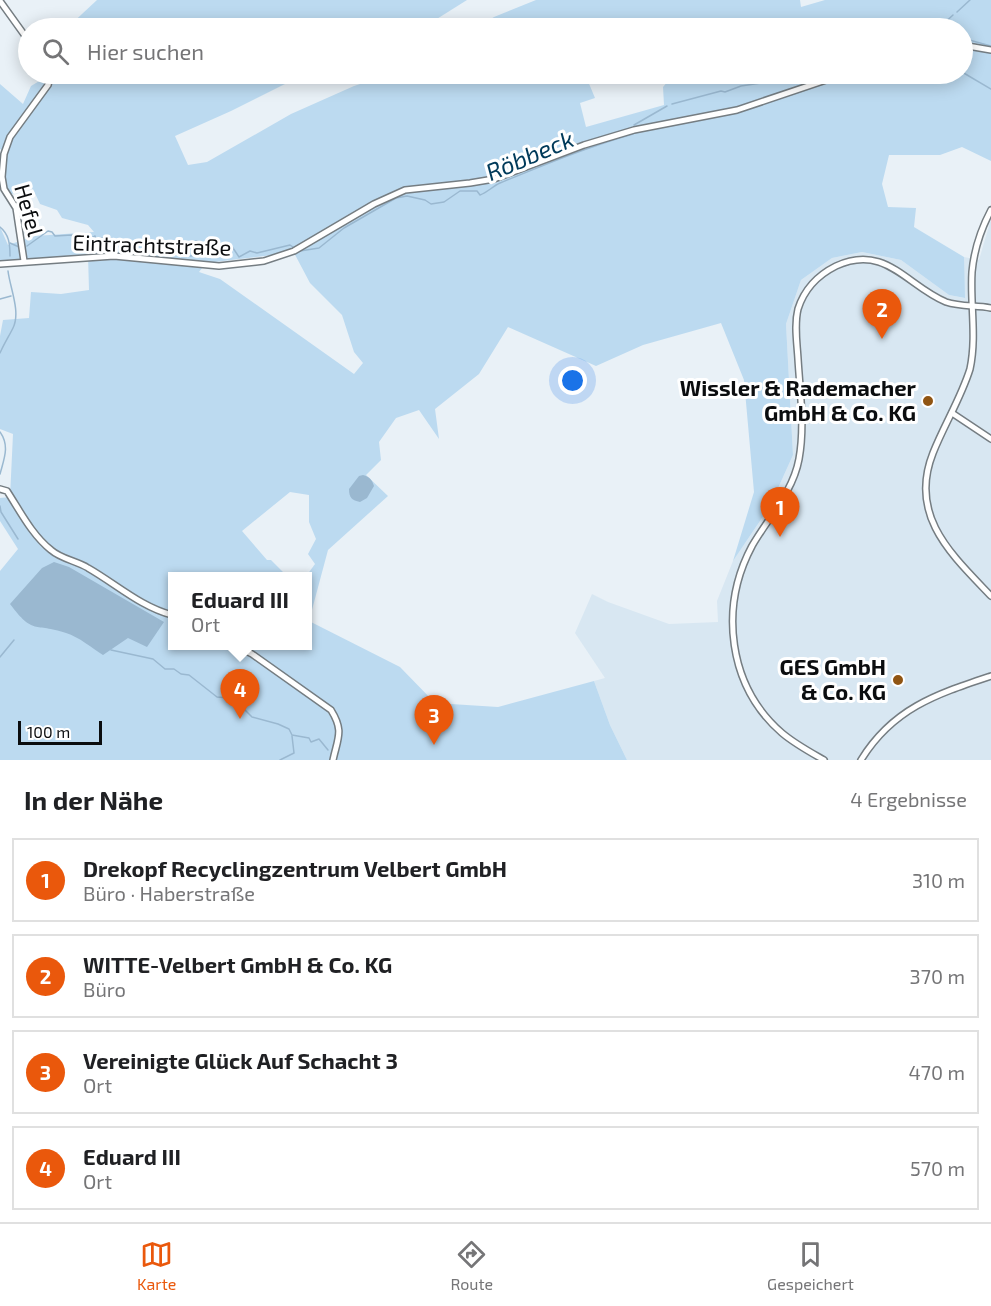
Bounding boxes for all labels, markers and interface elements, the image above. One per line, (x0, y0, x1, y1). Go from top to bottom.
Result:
search box (18, 18, 973, 84)
icon: search (39, 35, 72, 68)
text: Hier suchen (87, 38, 204, 64)
water label: Röbbeck (481, 123, 578, 186)
street label: Hefel (10, 181, 50, 239)
street label: Eintrachtstraße (72, 228, 232, 260)
pin: 2 (862, 290, 902, 339)
your location (558, 366, 587, 395)
place label: Wissler & Rademacher GmbH & Co. KG (680, 374, 917, 425)
marker: Wissler & Rademacher GmbH & Co. KG (921, 394, 935, 408)
pin: 1 (760, 488, 800, 537)
popup (168, 572, 312, 650)
text: Eduard III (191, 586, 289, 612)
text: Ort (191, 612, 220, 636)
place label: GES GmbH & Co. KG (779, 653, 886, 704)
pin: 4 (220, 670, 260, 719)
marker: GES GmbH & Co. KG (891, 673, 905, 687)
pin: 3 (414, 696, 454, 745)
scale bar (18, 718, 102, 746)
text: 100 m (27, 722, 70, 741)
text: In der Nähe (24, 784, 163, 815)
text: 4 Ergebnisse (850, 787, 967, 811)
text: Drekopf Recyclingzentrum Velbert GmbH (83, 855, 507, 881)
text: 1 (41, 868, 50, 892)
text: 310 m (912, 868, 965, 892)
text: Büro · Haberstraße (83, 881, 255, 905)
text: WITTE-Velbert GmbH & Co. KG (83, 951, 392, 977)
text: 2 (40, 964, 51, 988)
text: 370 m (910, 964, 965, 988)
text: Büro (83, 977, 126, 1001)
text: Vereinigte Glück Auf Schacht 3 (83, 1047, 398, 1073)
text: 3 (40, 1060, 51, 1084)
text: 470 m (908, 1060, 965, 1084)
text: Ort (83, 1073, 112, 1097)
text: Eduard III (83, 1143, 181, 1169)
text: 4 (39, 1156, 52, 1180)
text: 570 m (910, 1156, 965, 1180)
text: Ort (83, 1169, 112, 1193)
tab: Karte (137, 1238, 176, 1293)
tab: Route (450, 1238, 493, 1293)
tab: Gespeichert (767, 1238, 854, 1293)

